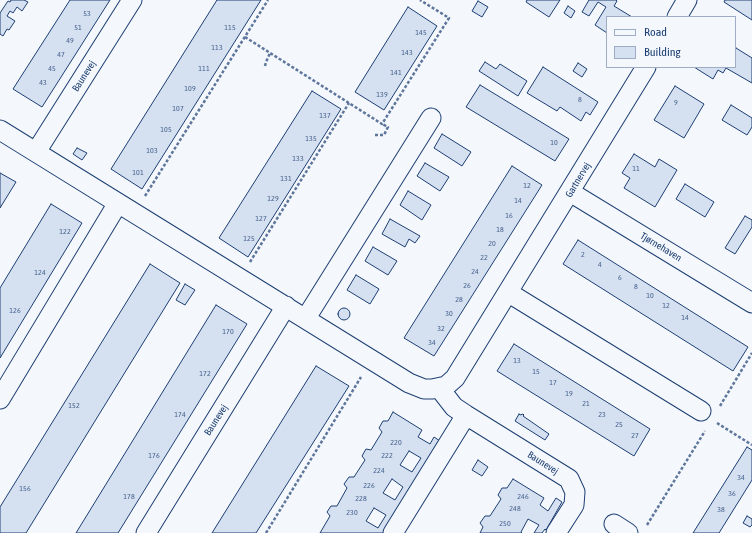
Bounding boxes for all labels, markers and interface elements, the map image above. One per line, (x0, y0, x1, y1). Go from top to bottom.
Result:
house number: 53 (83, 8, 91, 18)
legend (606, 16, 736, 68)
house number: 51 (74, 22, 82, 32)
house number: 115 (224, 22, 236, 32)
text: Road (644, 25, 667, 39)
house number: 145 (415, 27, 427, 37)
house number: 49 (66, 35, 74, 45)
house number: 113 (211, 42, 223, 52)
text: Building (644, 45, 681, 59)
house number: 143 (401, 47, 413, 57)
house number: 47 (57, 49, 65, 59)
street label: Baunevej (70, 58, 98, 94)
house number: 45 (48, 63, 56, 73)
house number: 111 (198, 63, 210, 73)
house number: 141 (390, 67, 402, 77)
house number: 43 (39, 77, 47, 87)
house number: 109 (184, 83, 196, 93)
house number: 139 (376, 89, 388, 99)
house number: 8 (578, 94, 582, 104)
house number: 9 (674, 97, 678, 107)
house number: 107 (172, 103, 184, 113)
house number: 137 (319, 110, 331, 120)
house number: 105 (160, 124, 172, 134)
house number: 135 (305, 133, 317, 143)
house number: 10 (550, 137, 558, 147)
house number: 103 (146, 145, 158, 155)
house number: 133 (292, 153, 304, 163)
street label: Gartnervej (563, 160, 593, 200)
house number: 11 (632, 163, 640, 173)
house number: 101 (132, 167, 144, 177)
house number: 131 (280, 173, 292, 183)
house number: 12 (523, 180, 531, 190)
house number: 129 (267, 193, 279, 203)
house number: 14 (514, 195, 522, 205)
house number: 16 (505, 210, 513, 220)
house number: 127 (255, 213, 267, 223)
house number: 18 (496, 224, 504, 234)
house number: 122 (59, 226, 71, 236)
street label: Tjørnehaven (638, 230, 684, 264)
house number: 125 (243, 233, 255, 243)
house number: 20 (488, 238, 496, 248)
house number: 2 (581, 249, 585, 259)
house number: 22 (480, 252, 488, 262)
house number: 4 (598, 259, 602, 269)
house number: 24 (471, 266, 479, 276)
house number: 124 (34, 267, 46, 277)
house number: 6 (618, 272, 622, 282)
house number: 26 (463, 280, 471, 290)
house number: 8 (634, 281, 638, 291)
house number: 10 (646, 290, 654, 300)
house number: 28 (455, 294, 463, 304)
house number: 12 (662, 300, 670, 310)
house number: 126 (9, 305, 21, 315)
house number: 30 (445, 308, 453, 318)
house number: 14 (681, 312, 689, 322)
house number: 32 (437, 323, 445, 333)
house number: 170 (222, 326, 234, 336)
house number: 34 (428, 337, 436, 347)
house number: 13 (513, 355, 521, 365)
house number: 15 (532, 366, 540, 376)
house number: 172 (199, 368, 211, 378)
house number: 17 (549, 377, 557, 387)
house number: 19 (565, 388, 573, 398)
house number: 21 (582, 398, 590, 408)
house number: 152 (68, 400, 80, 410)
street label: Baunevej (202, 402, 230, 438)
house number: 174 (174, 409, 186, 419)
house number: 23 (598, 409, 606, 419)
house number: 25 (615, 419, 623, 429)
house number: 27 (631, 430, 639, 440)
house number: 220 (390, 437, 402, 447)
street label: Baunevej (525, 449, 561, 477)
house number: 176 (148, 450, 160, 460)
house number: 222 (381, 450, 393, 460)
house number: 224 (373, 465, 385, 475)
house number: 34 (737, 472, 745, 482)
house number: 226 (363, 480, 375, 490)
house number: 156 (19, 483, 31, 493)
house number: 36 (728, 488, 736, 498)
house number: 178 (123, 491, 135, 501)
house number: 246 (517, 491, 529, 501)
house number: 228 (355, 493, 367, 503)
house number: 248 (509, 503, 521, 513)
house number: 38 (717, 504, 725, 514)
house number: 230 (346, 507, 358, 517)
house number: 250 (499, 518, 511, 528)

